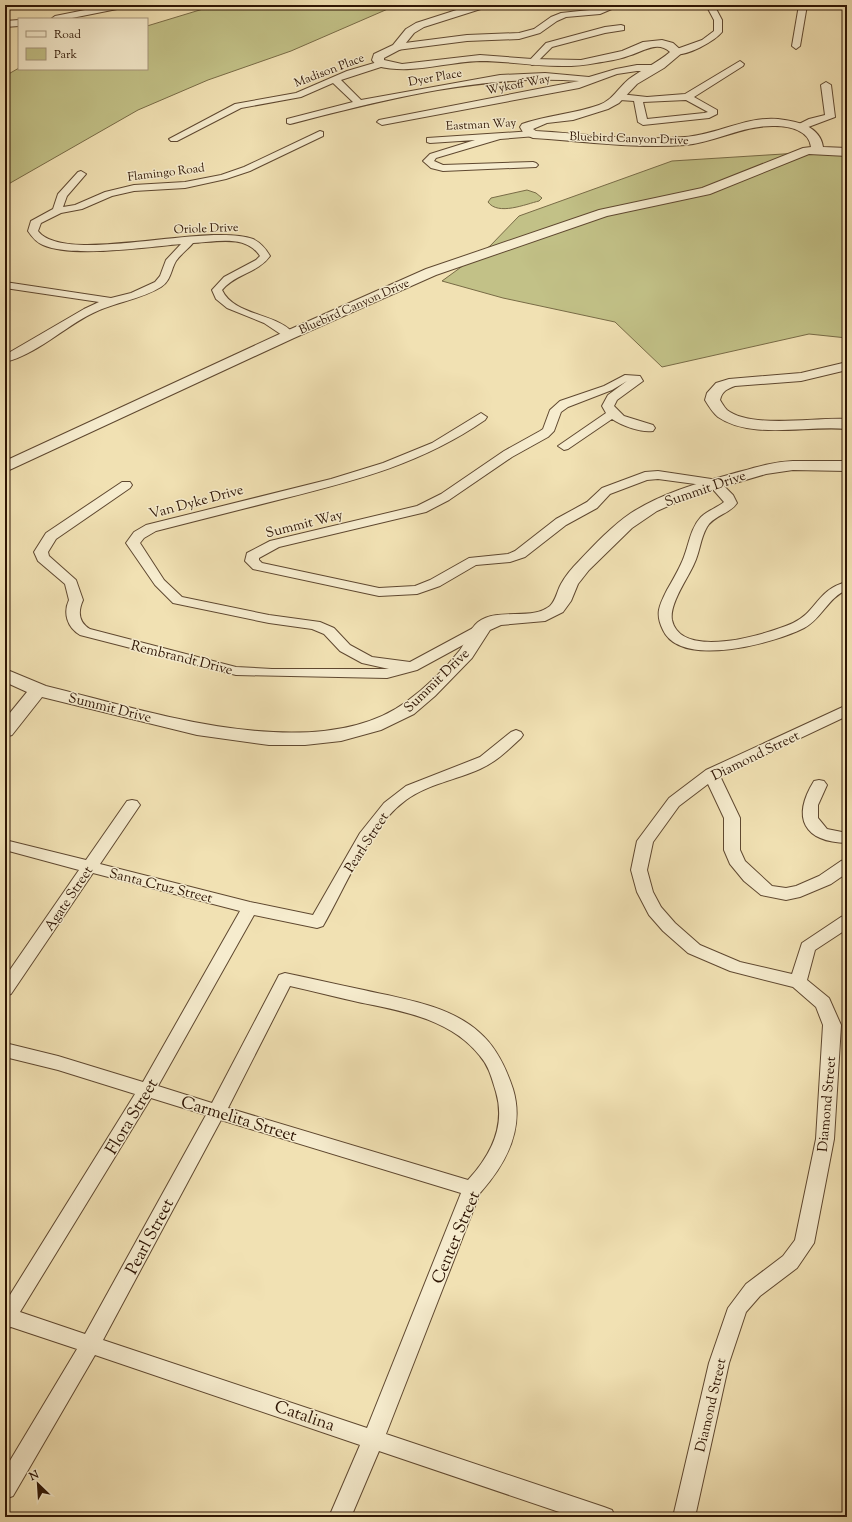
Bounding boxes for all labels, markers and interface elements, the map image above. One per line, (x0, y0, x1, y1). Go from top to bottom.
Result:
legend (18, 18, 148, 70)
text: Road (54, 26, 81, 44)
text: Park (54, 46, 77, 64)
street label: Madison Place (292, 49, 368, 93)
street label: Dyer Place (407, 64, 464, 92)
street label: Wykoff Way (484, 70, 552, 100)
street label: Eastman Way (445, 114, 517, 136)
street label: Bluebird Canyon Drive (569, 128, 689, 150)
street label: Flamingo Road (126, 159, 206, 187)
street label: Oriole Drive (173, 219, 239, 239)
street label: Bluebird Canyon Drive (296, 274, 413, 339)
street label: Summit Drive (662, 467, 749, 513)
street label: Van Dyke Drive (147, 481, 246, 525)
street label: Summit Way (264, 506, 345, 544)
street label: Rembrandt Drive (128, 637, 235, 681)
street label: Summit Drive (400, 645, 475, 718)
street label: Summit Drive (66, 689, 153, 729)
street label: Diamond Street (708, 727, 803, 787)
street label: Pearl Street (341, 809, 395, 877)
street label: Agate Street (40, 862, 99, 936)
street label: Santa Cruz Street (107, 864, 215, 910)
street label: Diamond Street (814, 1055, 842, 1153)
street label: Flora Street (101, 1074, 165, 1160)
street label: Carmelita Street (178, 1091, 299, 1149)
street label: Center Street (427, 1188, 487, 1288)
street label: Pearl Street (121, 1195, 181, 1279)
street label: Diamond Street (691, 1356, 733, 1454)
street label: Catalina (271, 1395, 338, 1438)
north arrow (18, 1464, 58, 1504)
text: N (26, 1467, 42, 1485)

